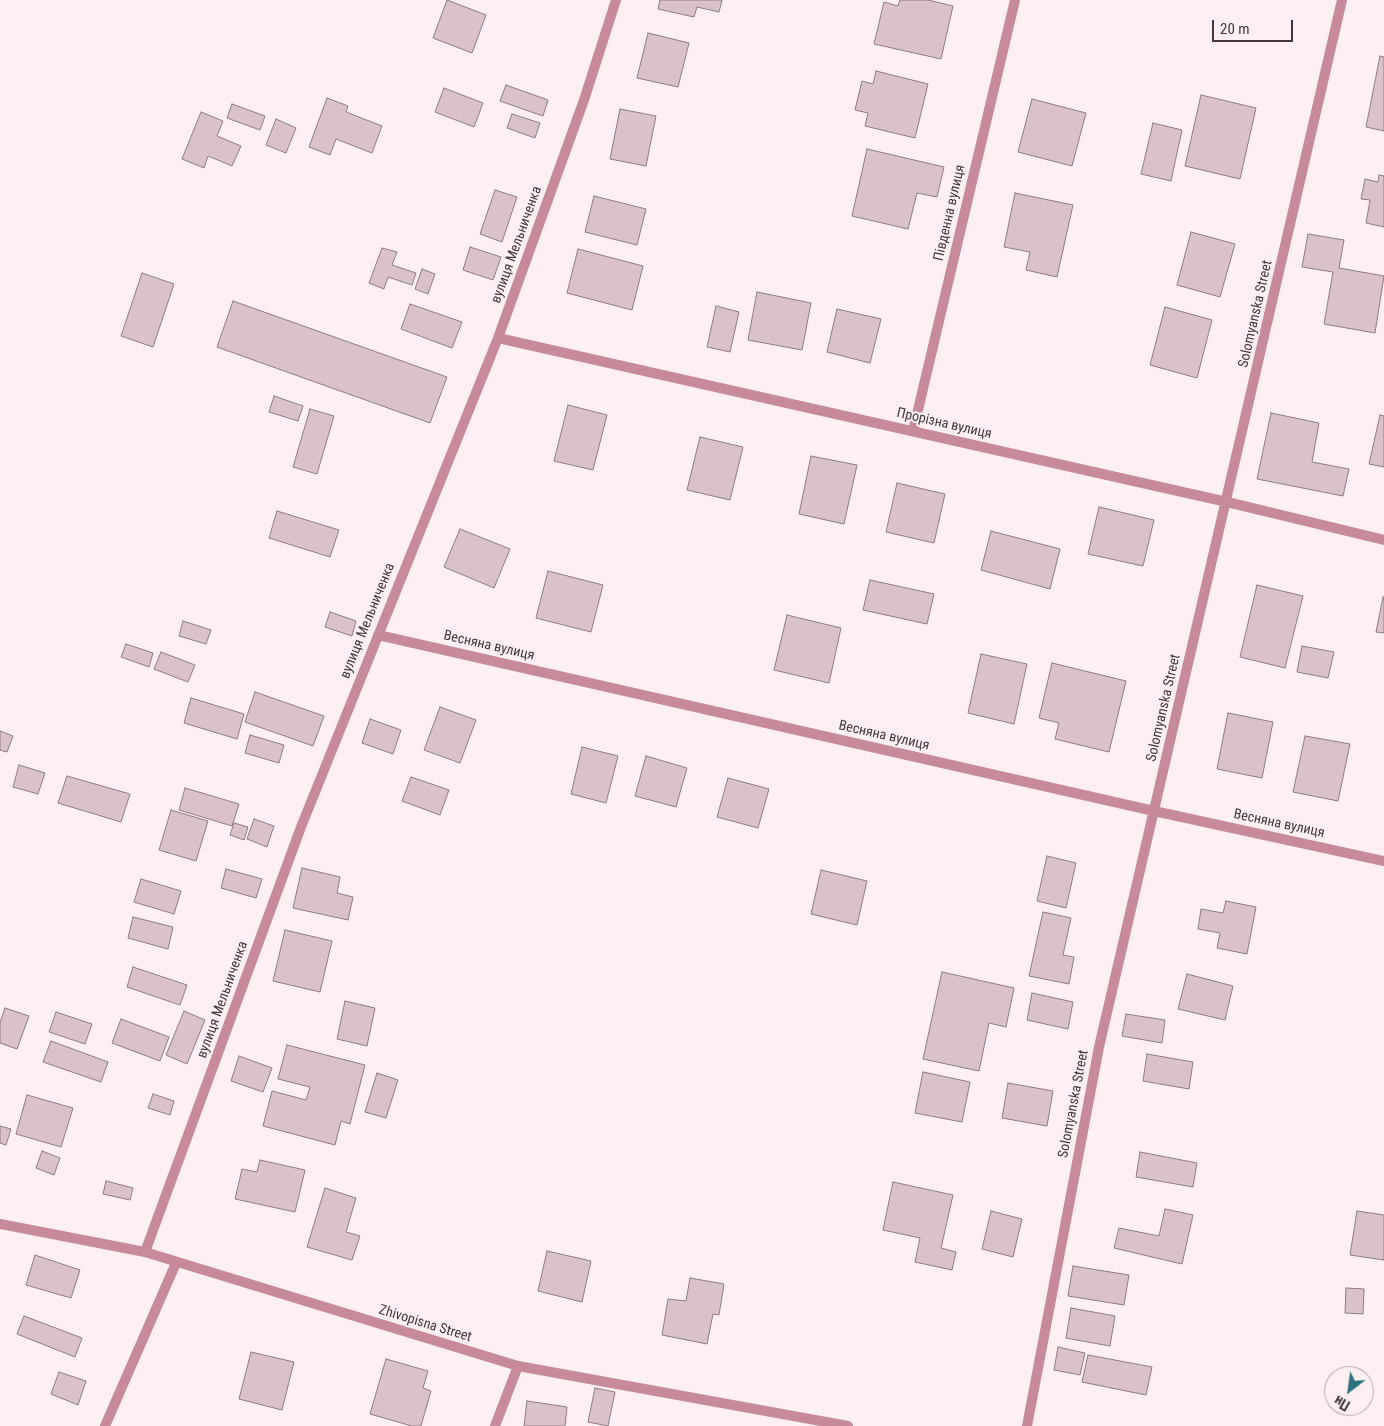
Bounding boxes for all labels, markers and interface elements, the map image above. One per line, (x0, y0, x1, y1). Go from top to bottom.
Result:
scale bar (1214, 10, 1295, 42)
text: 20 m (1220, 20, 1250, 38)
street label: Південна вулиця (931, 163, 969, 263)
street label: вулиця Мельниченка (488, 184, 546, 306)
street label: Solomyanska Street (1235, 259, 1277, 369)
street label: Прорізна вулиця (895, 405, 993, 443)
street label: вулиця Мельниченка (337, 561, 399, 681)
street label: Весняна вулиця (442, 627, 536, 665)
street label: Solomyanska Street (1143, 653, 1185, 763)
street label: Весняна вулиця (837, 717, 931, 755)
street label: Весняна вулиця (1232, 806, 1326, 842)
street label: вулиця Мельниченка (194, 939, 252, 1061)
street label: Solomyanska Street (1055, 1049, 1093, 1159)
street label: Zhivopisna Street (377, 1302, 473, 1346)
north arrow (1324, 1366, 1374, 1416)
text: Пн (1331, 1392, 1353, 1414)

